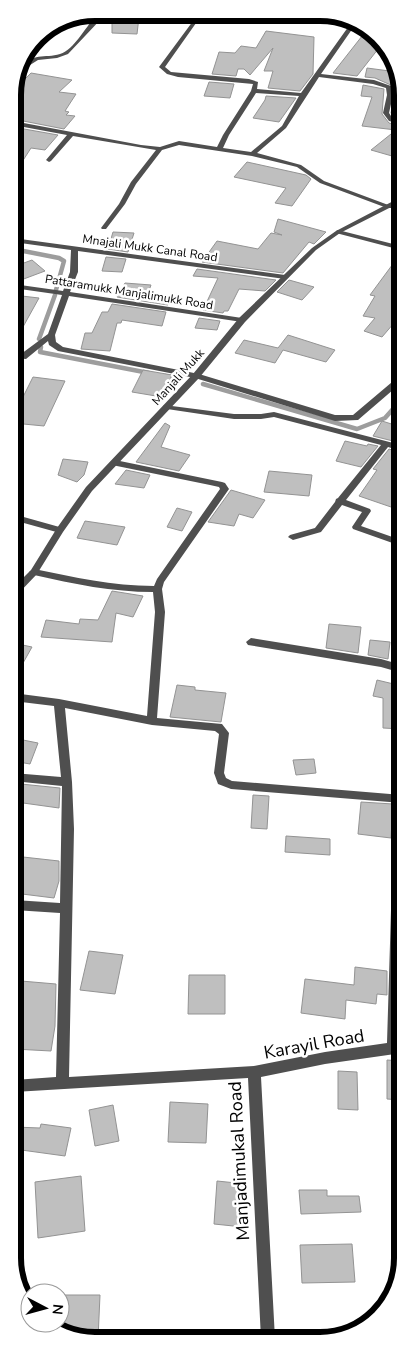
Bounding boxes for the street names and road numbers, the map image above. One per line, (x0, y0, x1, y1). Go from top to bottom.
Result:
street label: Mnajali Mukk Canal Road (81, 231, 219, 265)
street label: Pattaramukk Manjalimukk Road (44, 271, 214, 313)
street label: Manjali Mukk (148, 345, 208, 409)
street label: Karayil Road (262, 1023, 366, 1065)
street label: Manjadimukal Road (223, 1081, 255, 1241)

